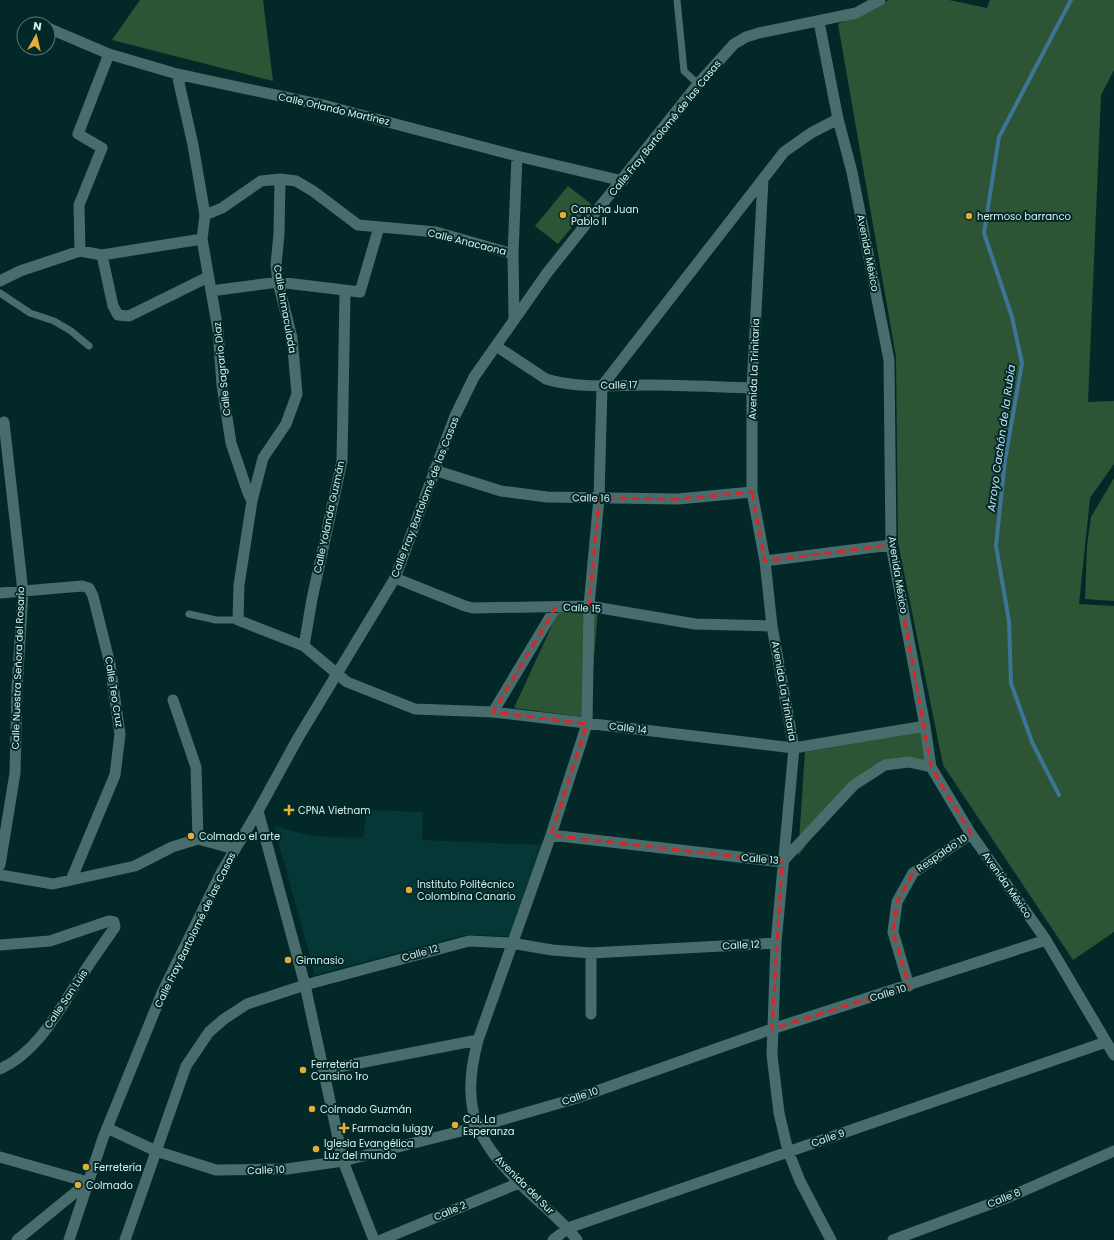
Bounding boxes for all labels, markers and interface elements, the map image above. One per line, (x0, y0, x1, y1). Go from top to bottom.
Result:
north arrow (16, 16, 56, 56)
text: N (32, 18, 43, 35)
street label: Calle Fray Bartolomé de las Casas (605, 57, 725, 199)
street label: Calle Orlando Martínez (277, 89, 391, 129)
place label: Cancha Juan Pablo II (571, 202, 639, 229)
place label: hermoso barranco (977, 209, 1071, 224)
marker: Cancha Juan Pablo II (558, 210, 568, 220)
marker: hermoso barranco (964, 211, 974, 221)
street label: Avenida México (853, 213, 883, 293)
street label: Calle Anacaona (426, 225, 508, 259)
street label: Calle Inmaculada (270, 264, 300, 354)
street label: Avenida La Trinitaria (745, 318, 763, 420)
street label: Calle Sagrario Díaz (210, 321, 234, 417)
water label: Arroyo Cachón de la Rubia (983, 363, 1019, 514)
street label: Calle 17 (600, 377, 638, 393)
street label: Calle Fray Bartolomé de las Casas (387, 414, 463, 580)
street label: Calle Yolanda Guzmán (310, 459, 348, 575)
street label: Calle 16 (572, 490, 610, 506)
street label: Avenida México (884, 535, 912, 615)
street label: Calle Nuestra Señora del Rosario (8, 586, 28, 750)
street label: Calle 15 (563, 600, 601, 616)
street label: Avenida La Trinitaria (768, 640, 800, 742)
street label: Calle Teo Cruz (101, 656, 127, 729)
street label: Calle 14 (608, 718, 648, 738)
place label: CPNA Vietnam (298, 803, 370, 818)
marker: CPNA Vietnam (283, 804, 295, 816)
place label: Colmado el arte (199, 829, 280, 844)
street label: Respaldo 10 (913, 830, 971, 876)
marker: Colmado el arte (186, 831, 196, 841)
street label: Avenida México (978, 849, 1036, 921)
street label: Calle Fray Bartolomé de las Casas (151, 850, 239, 1010)
street label: Calle 13 (741, 850, 779, 868)
place label: Instituto Politécnico Colombina Canario (417, 877, 516, 904)
marker: Instituto Politécnico Colombina Canario (404, 885, 414, 895)
street label: Calle 12 (722, 937, 760, 953)
street label: Calle 12 (400, 941, 440, 965)
place label: Gimnasio (296, 953, 344, 968)
marker: Gimnasio (283, 955, 293, 965)
street label: Calle San Luis (41, 966, 91, 1032)
street label: Calle 10 (868, 980, 908, 1006)
place label: Ferretería Cansino 1ro (311, 1057, 368, 1084)
marker: Ferretería Cansino 1ro (298, 1065, 308, 1075)
street label: Calle 10 (560, 1083, 600, 1109)
place label: Colmado Guzmán (320, 1102, 412, 1117)
marker: Colmado Guzmán (307, 1104, 317, 1114)
place label: Col. La Esperanza (463, 1112, 515, 1139)
marker: Col. La Esperanza (450, 1120, 460, 1130)
place label: Farmacia luiggy (352, 1121, 433, 1136)
marker: Farmacia luiggy (339, 1123, 349, 1133)
street label: Calle 9 (809, 1125, 847, 1151)
place label: Iglesia Evangélica Luz del mundo (324, 1136, 414, 1163)
marker: Iglesia Evangélica Luz del mundo (311, 1144, 321, 1154)
street label: Avenida del Sur (492, 1152, 558, 1218)
place label: Ferretería (94, 1160, 142, 1175)
marker: Ferretería (81, 1162, 91, 1172)
street label: Calle 10 (247, 1162, 285, 1178)
place label: Colmado (86, 1178, 133, 1193)
marker: Colmado (73, 1180, 83, 1190)
street label: Calle 8 (985, 1185, 1023, 1211)
street label: Calle 2 (431, 1197, 469, 1225)

